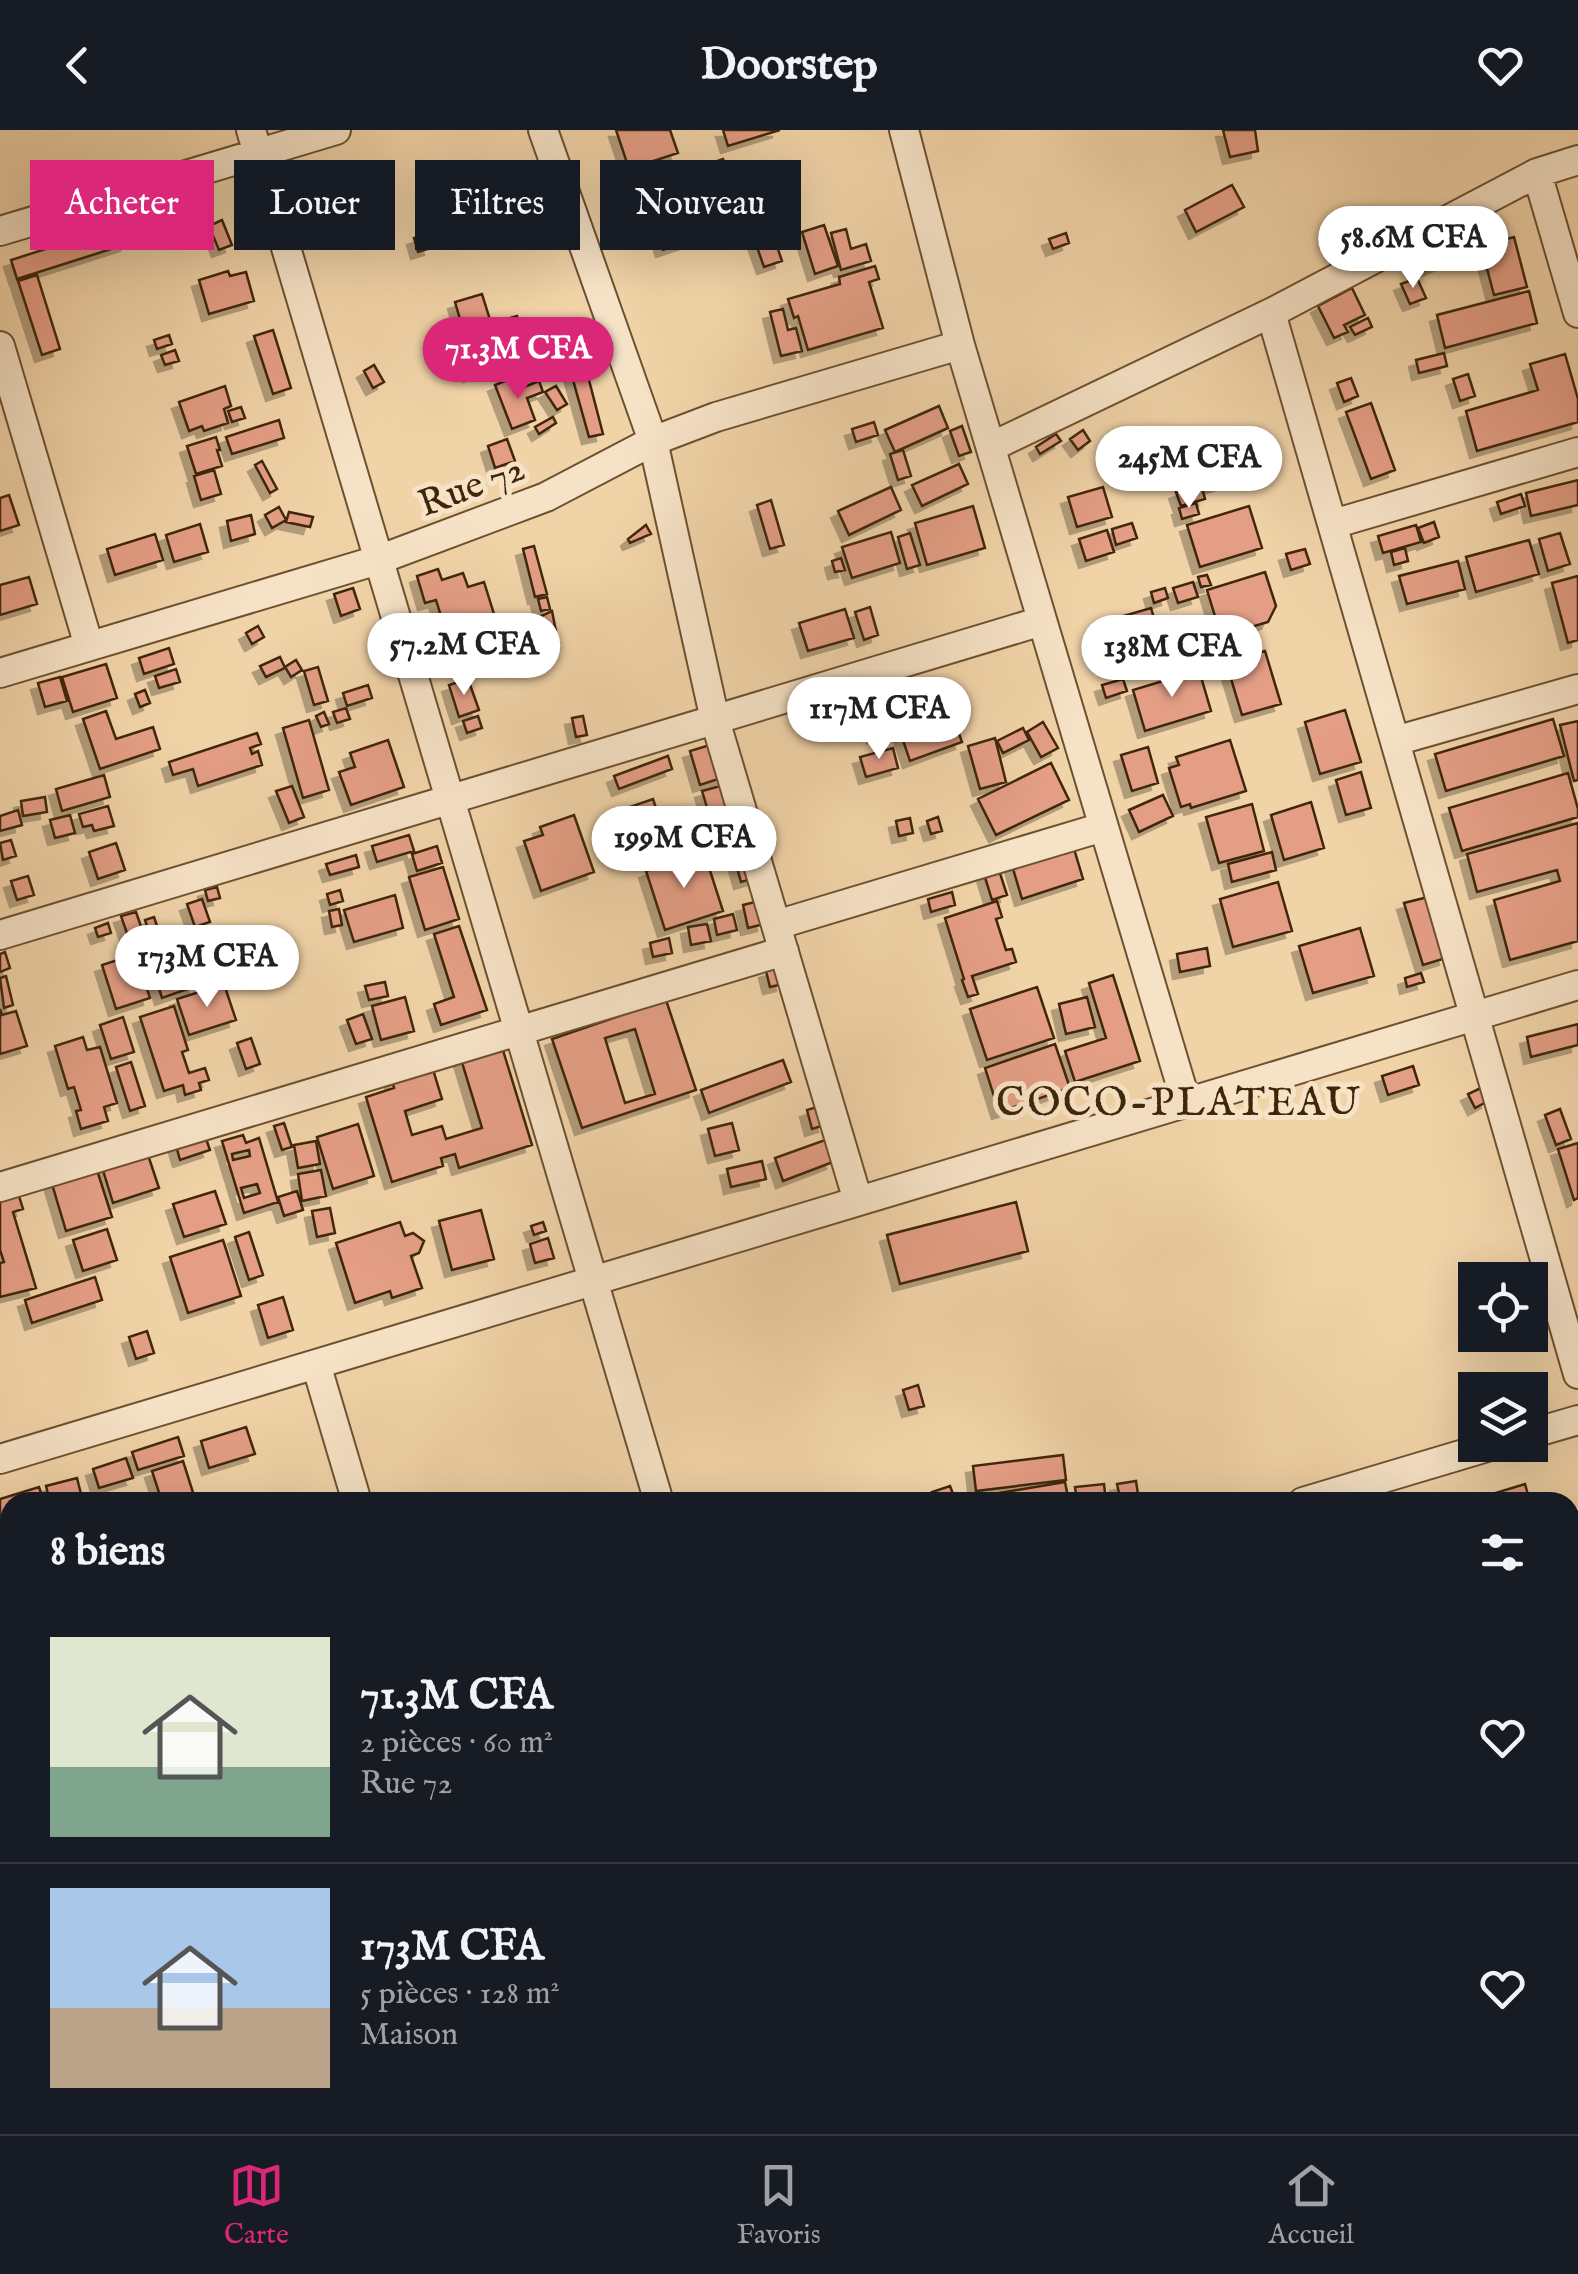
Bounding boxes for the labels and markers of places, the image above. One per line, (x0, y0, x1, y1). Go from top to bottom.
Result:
pin: 58.6M CFA (1299, 206, 1527, 291)
pin: 71.3M CFA (404, 317, 632, 402)
pin: 245M CFA (1086, 426, 1292, 511)
pin: 57.2M CFA (350, 613, 578, 698)
pin: 138M CFA (1069, 615, 1275, 700)
pin: 117M CFA (776, 677, 982, 762)
pin: 199M CFA (581, 806, 787, 891)
pin: 173M CFA (104, 925, 310, 1010)

